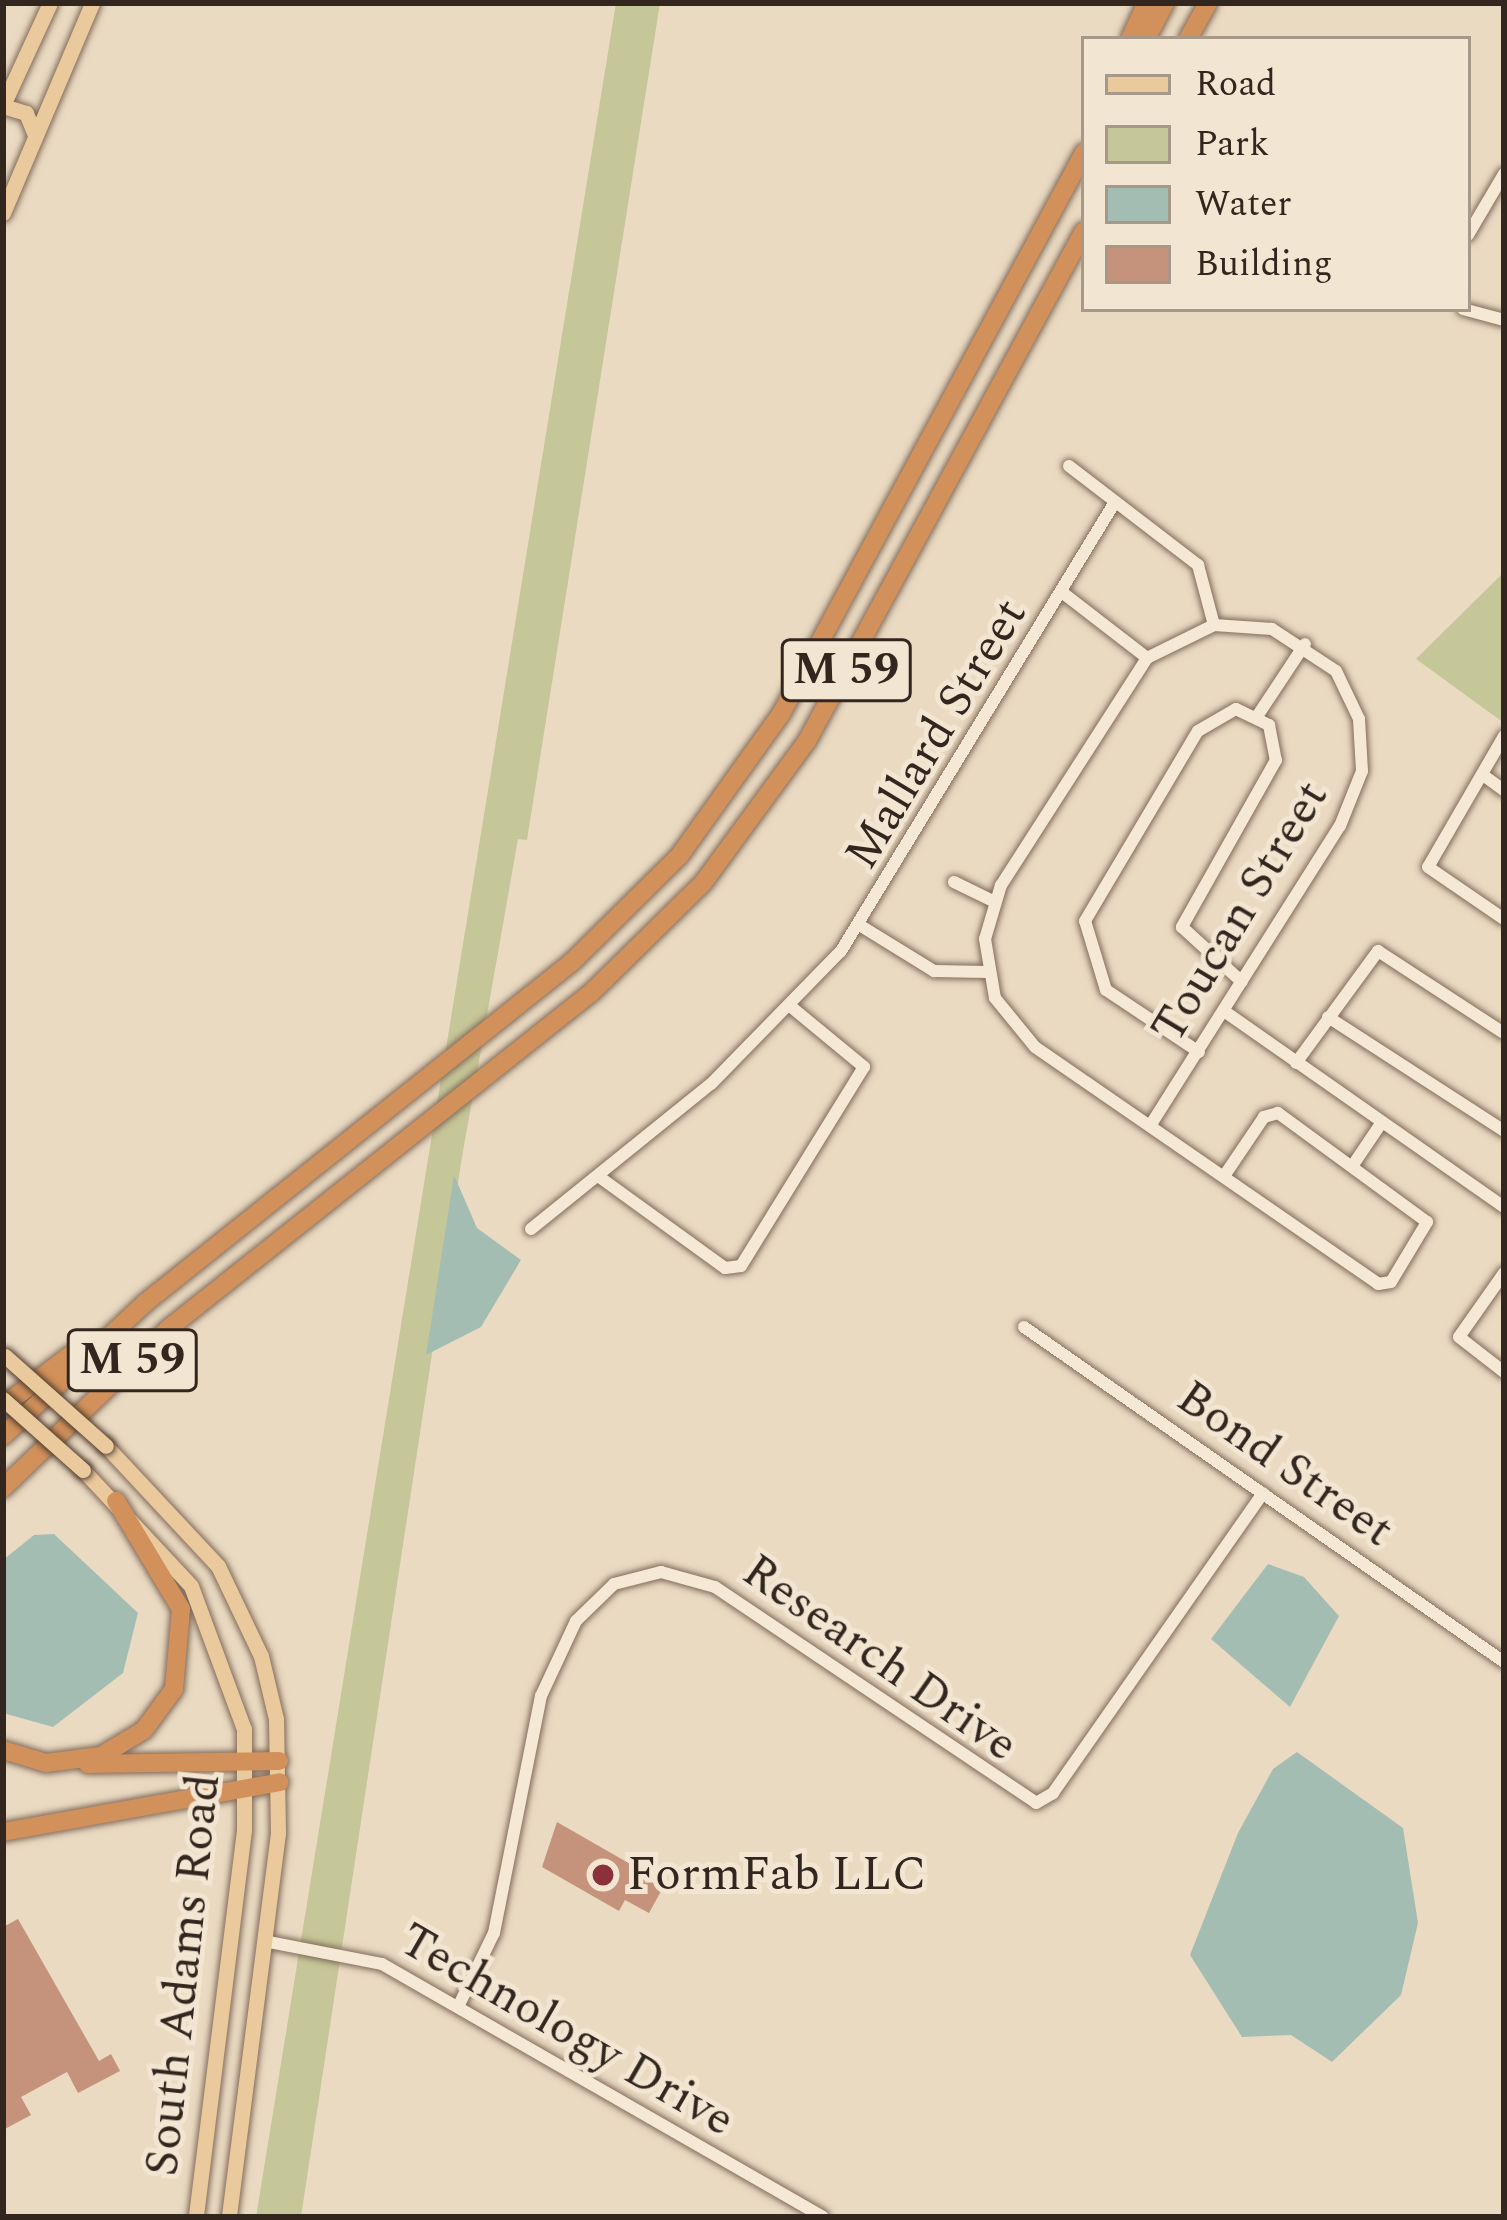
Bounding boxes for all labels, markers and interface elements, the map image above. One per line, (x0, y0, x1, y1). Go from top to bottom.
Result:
legend (1081, 36, 1471, 312)
text: Road (1195, 57, 1276, 112)
text: Park (1195, 117, 1269, 172)
text: Water (1195, 177, 1292, 232)
text: Building (1195, 237, 1333, 292)
street label: Mallard Street (833, 589, 1039, 879)
road number: M 59 (780, 631, 912, 709)
street label: Toucan Street (1139, 771, 1341, 1053)
road number: M 59 (66, 1321, 198, 1399)
street label: Bond Street (1166, 1369, 1404, 1559)
street label: Research Drive (732, 1542, 1028, 1774)
street label: South Adams Road (133, 1771, 233, 2179)
place label: FormFab LLC (627, 1846, 927, 1904)
marker: FormFab LLC (590, 1862, 616, 1888)
street label: Technology Drive (389, 1911, 745, 2149)

